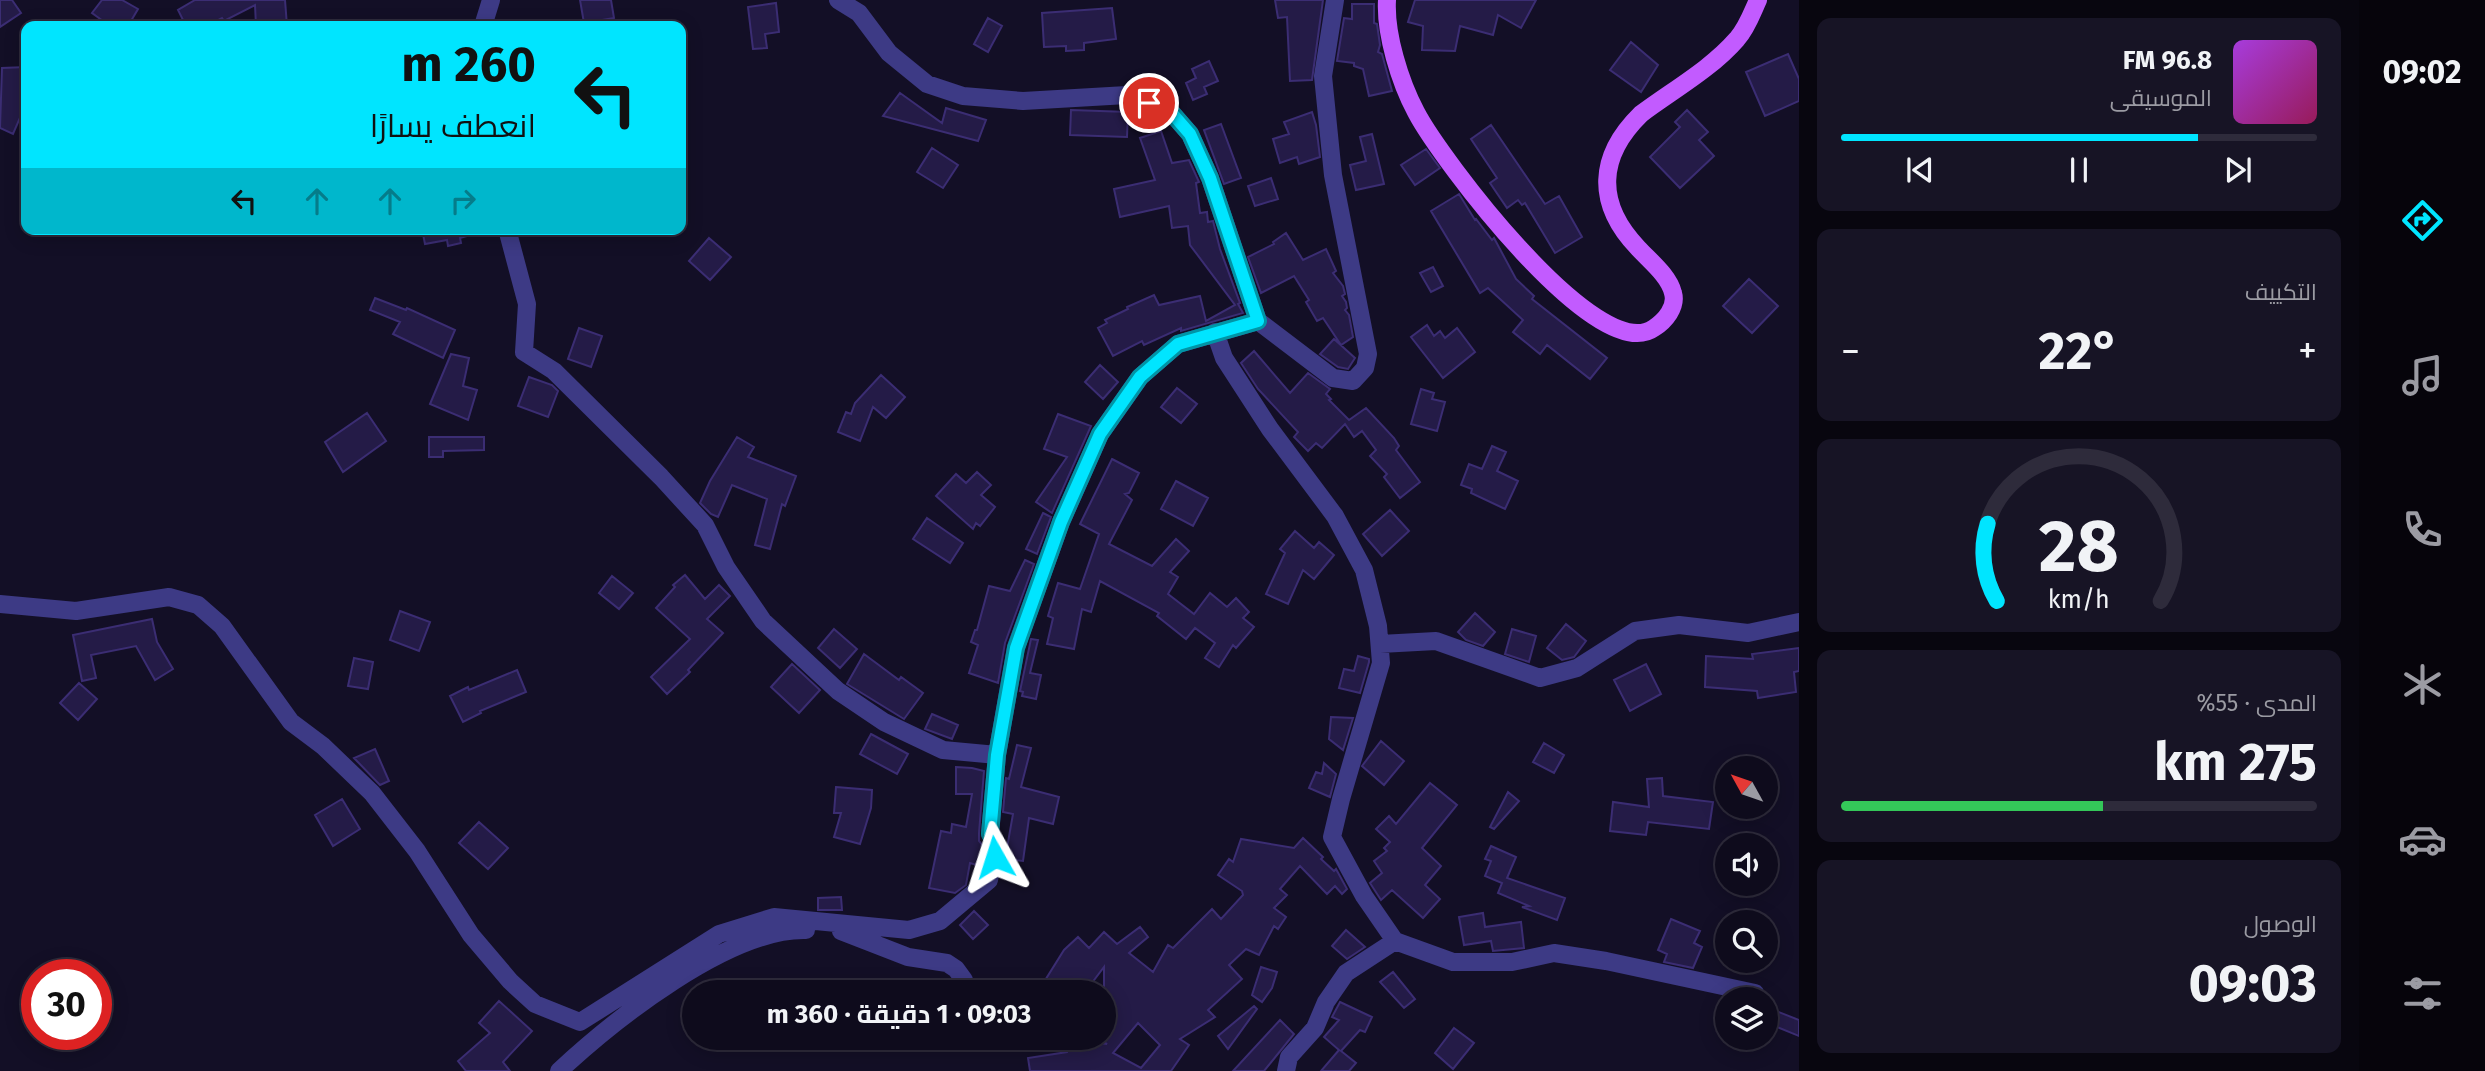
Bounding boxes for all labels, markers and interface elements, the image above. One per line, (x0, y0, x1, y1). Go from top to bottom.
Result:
text: 260 m (401, 35, 536, 94)
text: 96.8 FM (2123, 45, 2212, 76)
icon: left (560, 49, 651, 140)
text: 09:02 (2383, 53, 2461, 91)
pin (1119, 73, 1179, 133)
icon: arrive (1130, 84, 1168, 122)
text: الموسيقى (2110, 84, 2212, 112)
text: انعطف يسارًا (370, 107, 536, 145)
icon: previous (1901, 151, 1939, 189)
icon: pause (2060, 151, 2098, 189)
icon: next (2219, 151, 2257, 189)
icon: left (225, 182, 263, 220)
icon: ahead (298, 182, 336, 220)
icon: ahead (371, 182, 409, 220)
icon: right (444, 182, 482, 220)
icon: directions (2398, 196, 2447, 245)
text: التكييف (2245, 278, 2317, 306)
text: 22° (2039, 320, 2119, 383)
text: − (1841, 328, 1860, 374)
text: + (2298, 328, 2317, 374)
icon: music (2398, 351, 2447, 400)
text: 28 (2039, 504, 2119, 591)
icon: phone (2398, 505, 2447, 554)
text: km/h (2048, 585, 2110, 615)
icon: climate (2398, 660, 2447, 709)
text: المدى · 55% (2196, 689, 2317, 717)
text: 275 km (2154, 731, 2317, 794)
north arrow (1715, 756, 1778, 819)
map controls (1715, 756, 1778, 1050)
icon: car (2398, 815, 2447, 864)
position arrow (958, 820, 1032, 894)
button: sound (1715, 833, 1778, 896)
button: search (1715, 910, 1778, 973)
text: الوصول (2244, 910, 2317, 938)
text: 09:03 (2189, 952, 2317, 1015)
speed limit sign: 30 (21, 959, 112, 1050)
icon: filters (2398, 969, 2447, 1018)
button: layers (1715, 987, 1778, 1050)
text: 09:03 · 1 دقيقة · 360 m (767, 999, 1031, 1030)

